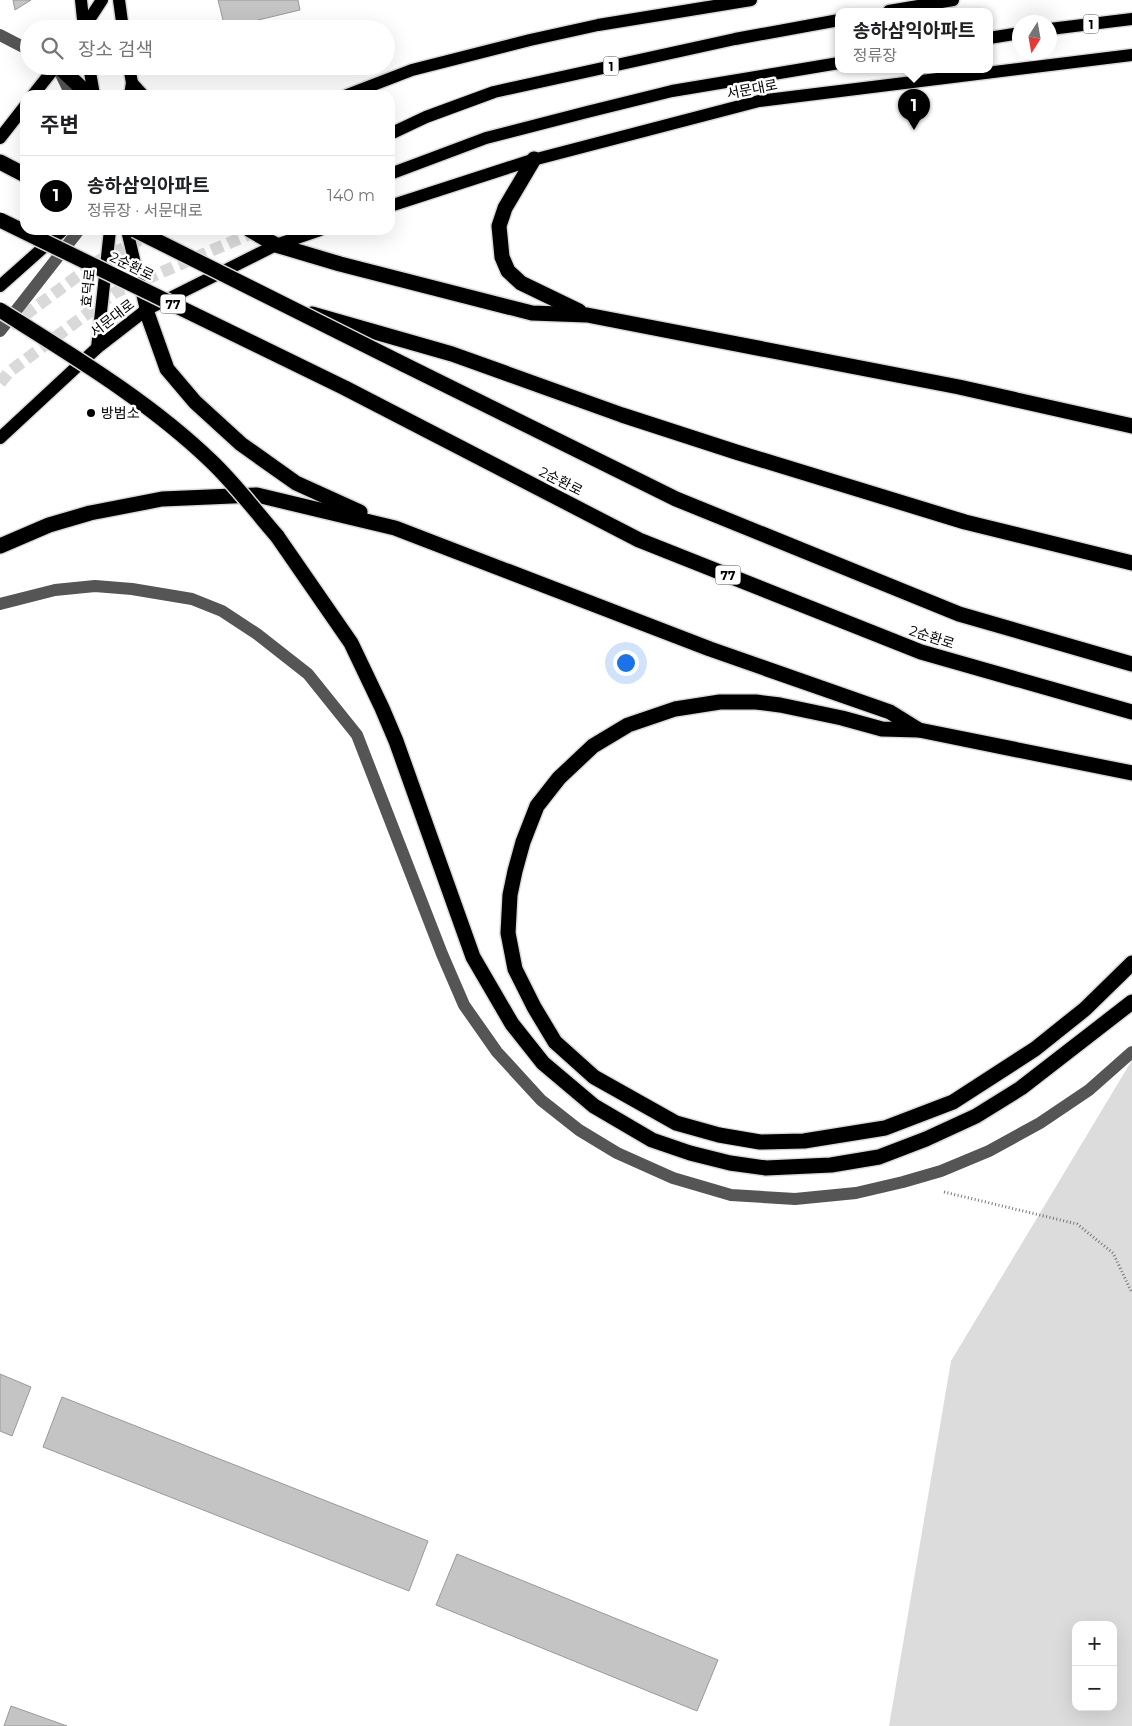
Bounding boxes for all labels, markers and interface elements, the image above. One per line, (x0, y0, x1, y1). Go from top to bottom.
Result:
popup (835, 8, 993, 73)
road number: 1 (1084, 14, 1098, 34)
north arrow (1012, 15, 1057, 60)
text: 송하삼익아파트 (853, 19, 975, 42)
search box (20, 20, 395, 75)
icon: search (38, 34, 66, 62)
text: 장소 검색 (78, 38, 153, 61)
text: 정류장 (853, 46, 897, 65)
road number: 1 (604, 56, 618, 76)
street label: 서문대로 (725, 75, 779, 103)
pin: 1 (898, 89, 930, 130)
text: 주변 (40, 112, 79, 137)
text: 송하삼익아파트 (87, 174, 209, 197)
text: 1 (53, 186, 59, 205)
text: 140 m (327, 186, 375, 205)
text: 정류장 · 서문대로 (87, 201, 202, 220)
street label: 2순환로 (107, 248, 157, 284)
street label: 효덕로 (77, 268, 99, 308)
road number: 77 (160, 294, 186, 314)
street label: 서문대로 (86, 295, 138, 341)
place label: 방범소 (101, 404, 140, 422)
marker: 방범소 (85, 407, 97, 419)
street label: 2순환로 (536, 462, 586, 500)
road number: 77 (716, 566, 740, 584)
street label: 2순환로 (907, 621, 957, 653)
your location (613, 650, 639, 676)
map controls (1072, 1621, 1117, 1711)
button: + (1072, 1621, 1117, 1666)
button: − (1072, 1666, 1117, 1711)

